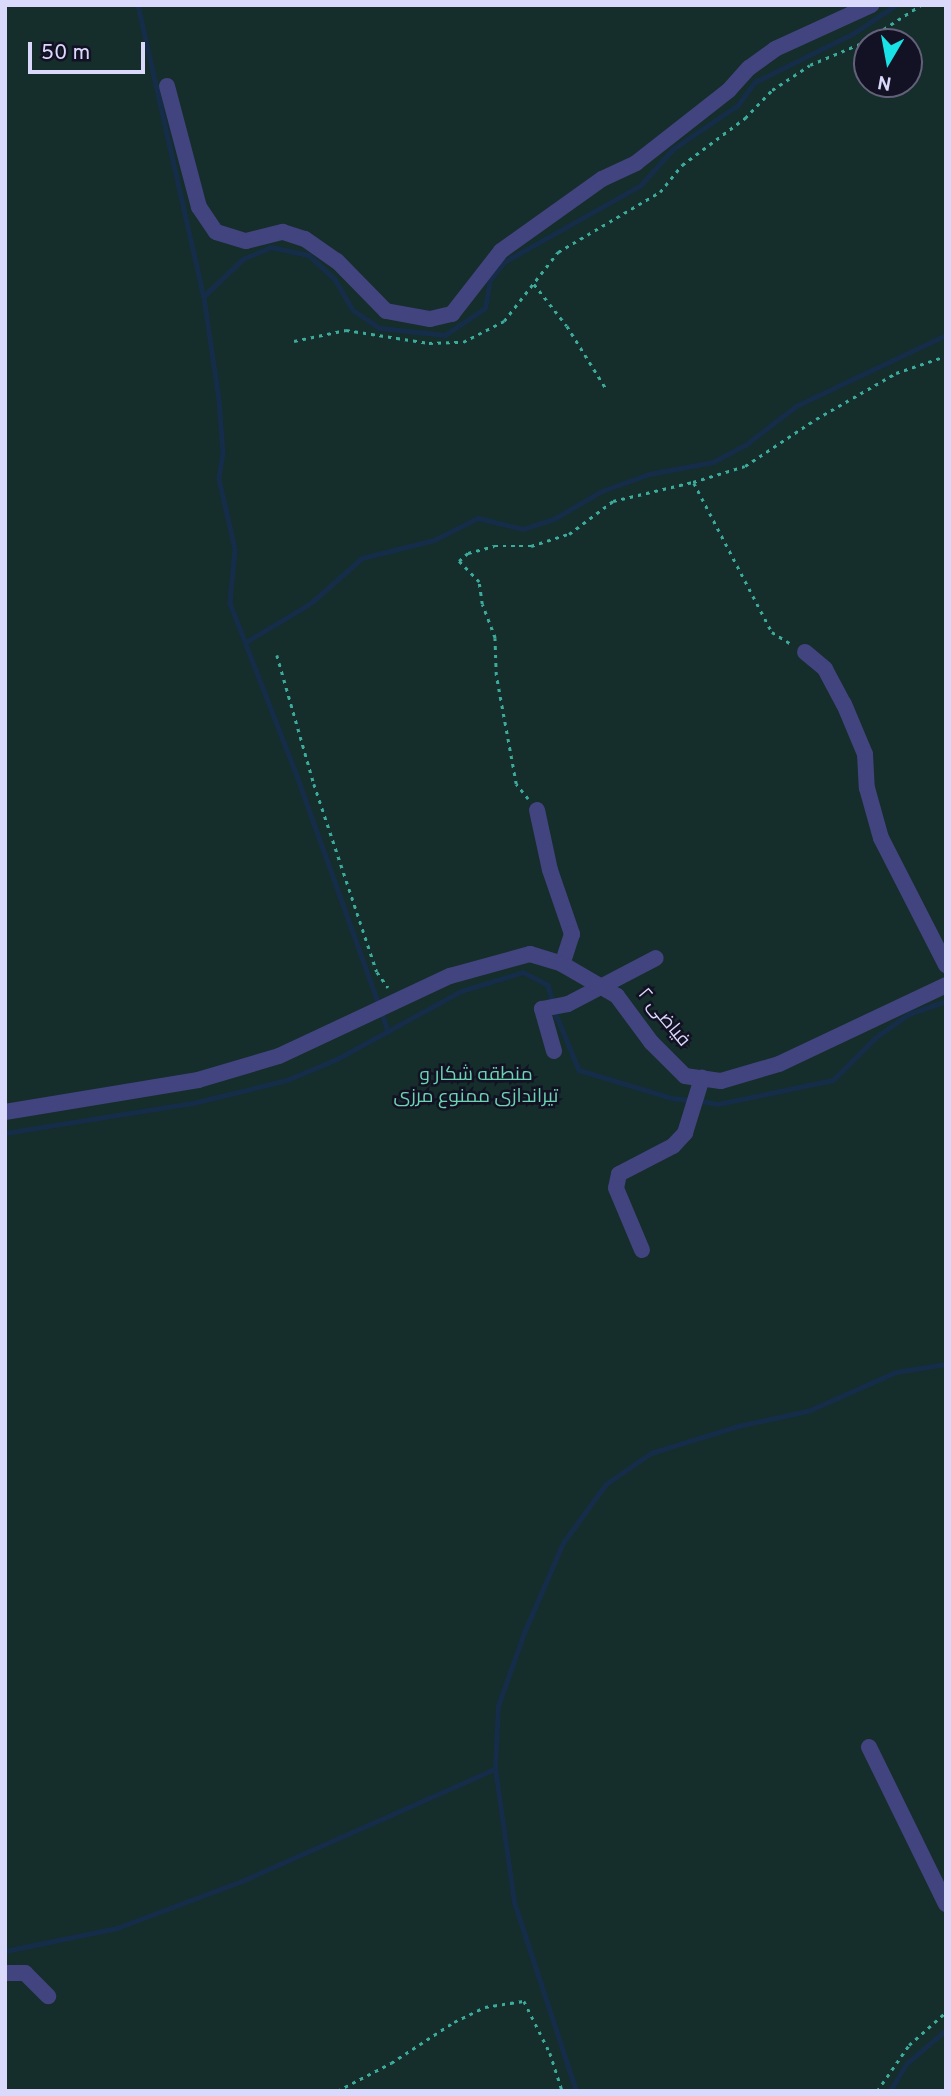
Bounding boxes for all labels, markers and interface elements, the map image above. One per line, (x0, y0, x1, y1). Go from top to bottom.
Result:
scale bar (32, 28, 149, 72)
north arrow (853, 28, 923, 98)
text: 50 m (41, 40, 90, 67)
text: N (876, 69, 894, 95)
street label: فیاضی ۲ (632, 984, 694, 1052)
park label: منطقه شکار و تیراندازی ممنوع مرزی (394, 1065, 558, 1109)

